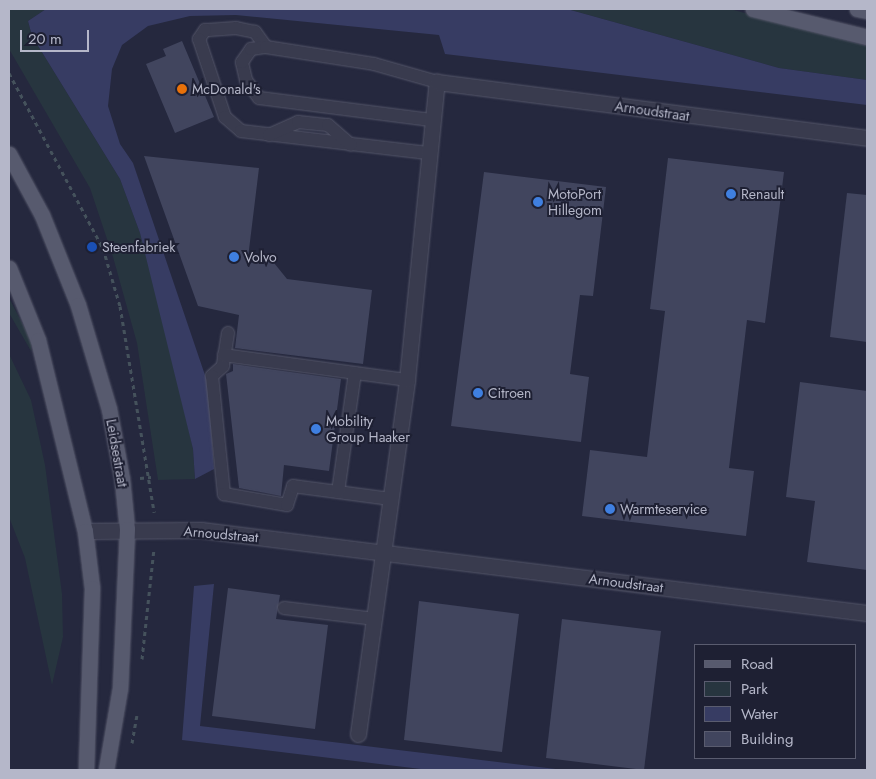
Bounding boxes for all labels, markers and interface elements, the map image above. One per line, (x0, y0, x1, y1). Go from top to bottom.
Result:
scale bar (22, 20, 91, 52)
text: 20 m (28, 28, 62, 50)
place label: McDonald's (192, 81, 261, 97)
marker: McDonald's (176, 83, 188, 95)
street label: Arnoudstraat (614, 97, 690, 125)
place label: MotoPort Hillegom (548, 186, 602, 218)
place label: Renault (741, 186, 784, 202)
marker: Renault (725, 188, 737, 200)
marker: MotoPort Hillegom (532, 196, 544, 208)
place label: Steenfabriek (102, 239, 175, 255)
marker: Steenfabriek (86, 241, 98, 253)
place label: Volvo (244, 249, 277, 265)
marker: Volvo (228, 251, 240, 263)
place label: Citroen (488, 385, 531, 401)
marker: Citroen (472, 387, 484, 399)
place label: Mobility Group Haaker (326, 413, 410, 446)
street label: Leidsestraat (103, 418, 131, 488)
marker: Mobility Group Haaker (310, 423, 322, 435)
place label: Warmteservice (620, 501, 707, 517)
marker: Warmteservice (604, 503, 616, 515)
street label: Arnoudstraat (183, 522, 259, 546)
street label: Arnoudstraat (588, 570, 664, 596)
legend (694, 644, 856, 759)
text: Road (741, 653, 773, 675)
text: Park (741, 678, 768, 700)
text: Water (741, 703, 778, 725)
text: Building (741, 728, 793, 750)

